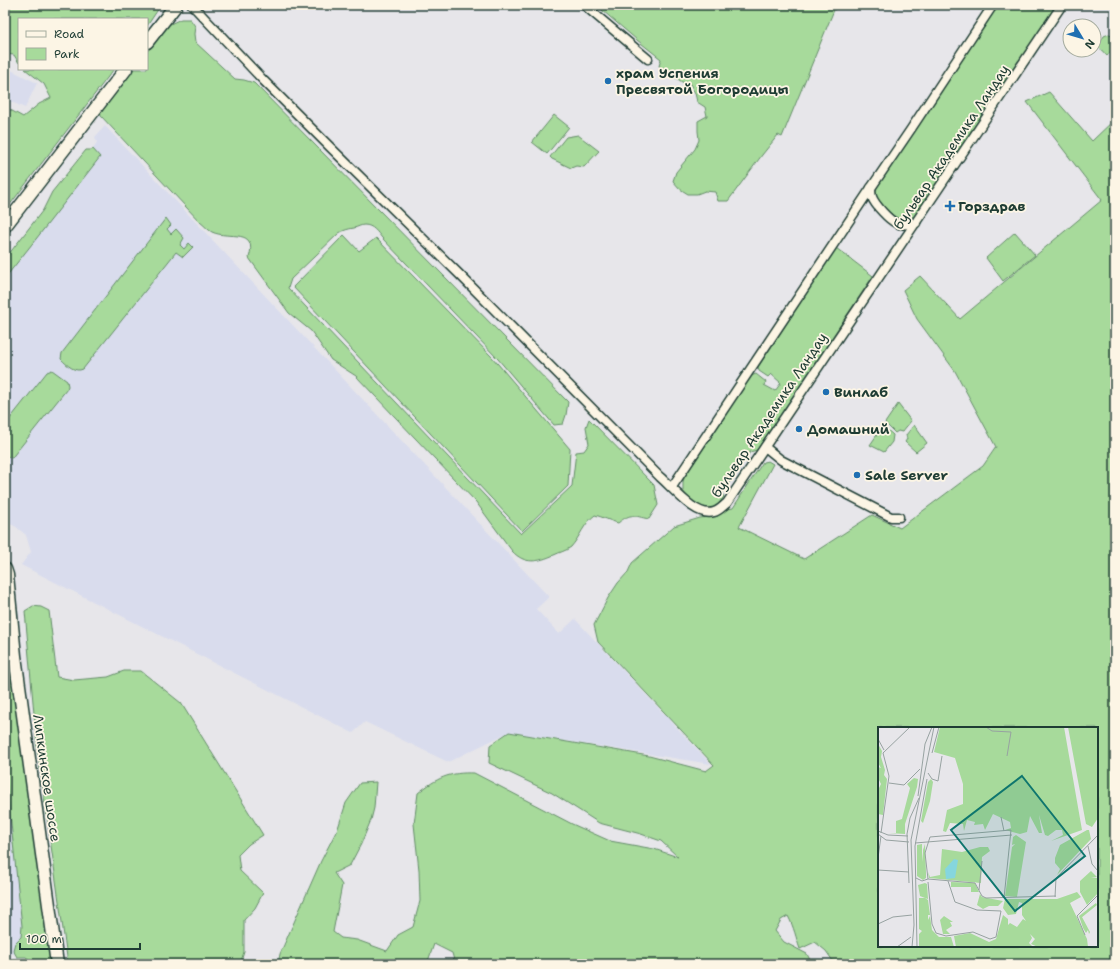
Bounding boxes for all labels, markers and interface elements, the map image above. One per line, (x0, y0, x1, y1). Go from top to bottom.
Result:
legend (18, 18, 148, 70)
north arrow (1062, 18, 1102, 58)
text: Road (54, 26, 85, 42)
text: N (1081, 36, 1098, 52)
text: Park (54, 46, 80, 62)
street label: бульвар Академика Ландау (889, 61, 1013, 233)
place label: храм Успения Пресвятой Богородицы (616, 64, 789, 98)
marker: храм Успения Пресвятой Богородицы (603, 76, 613, 86)
place label: Горздрав (958, 197, 1026, 215)
marker: Горздрав (945, 201, 955, 211)
street label: бульвар Академика Ландау (707, 329, 831, 501)
place label: Винлаб (834, 383, 888, 401)
marker: Винлаб (821, 387, 831, 397)
place label: Домашний (807, 420, 890, 438)
marker: Домашний (794, 424, 804, 434)
place label: Sale Server (865, 466, 948, 484)
marker: Sale Server (852, 470, 862, 480)
street label: Липкинское шоссе (29, 713, 65, 843)
inset map (878, 727, 1098, 947)
scale bar (20, 925, 140, 951)
text: 100 m (26, 931, 62, 947)

